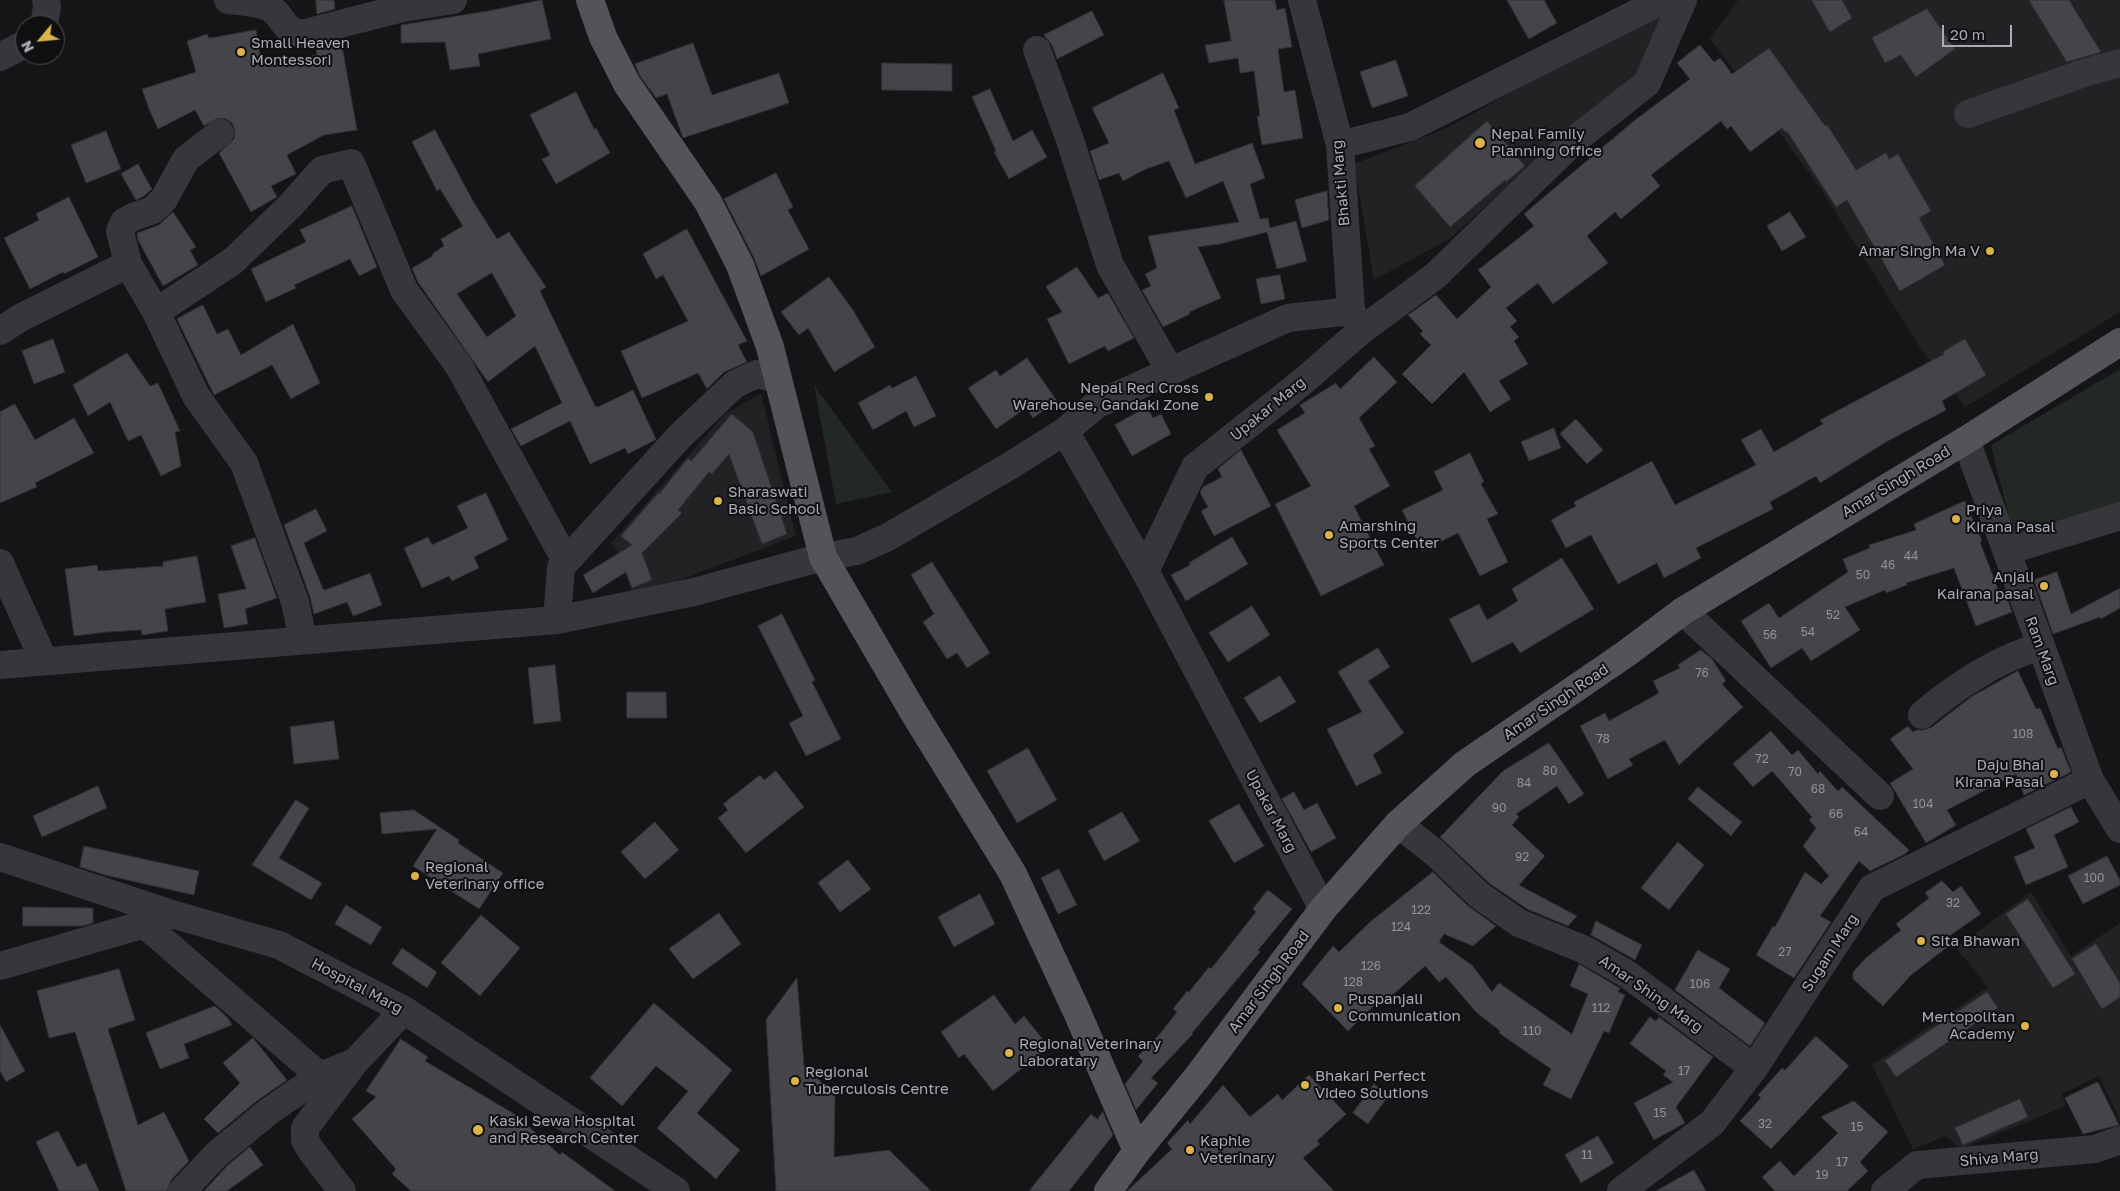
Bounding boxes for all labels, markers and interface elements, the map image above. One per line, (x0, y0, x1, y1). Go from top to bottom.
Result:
north arrow (15, 15, 65, 65)
scale bar (1945, 15, 2015, 47)
text: 20 m (1950, 25, 1985, 43)
place label: Small Heaven Montessori (251, 34, 350, 69)
text: N (17, 38, 37, 56)
marker: Small Heaven Montessori (235, 46, 247, 58)
place label: Nepal Family Planning Office (1491, 125, 1602, 160)
marker: Nepal Family Planning Office (1473, 136, 1487, 150)
street label: Bhakti Marg (1328, 139, 1354, 227)
place label: Amar Singh Ma V (1858, 242, 1980, 260)
marker: Amar Singh Ma V (1984, 245, 1996, 257)
street label: Upakar Marg (1227, 373, 1309, 445)
place label: Nepal Red Cross Warehouse, Gandaki Zone (1013, 379, 1199, 414)
marker: Nepal Red Cross Warehouse, Gandaki Zone (1203, 391, 1215, 403)
street label: Amar Singh Road (1839, 443, 1953, 521)
place label: Sharaswati Basic School (728, 483, 820, 518)
marker: Sharaswati Basic School (712, 495, 724, 507)
place label: Priya Kirana Pasal (1966, 501, 2055, 536)
marker: Priya Kirana Pasal (1950, 513, 1962, 525)
place label: Amarshing Sports Center (1339, 517, 1439, 552)
marker: Amarshing Sports Center (1323, 529, 1335, 541)
house number: 44 (1904, 549, 1918, 563)
house number: 46 (1881, 558, 1895, 572)
house number: 50 (1856, 568, 1870, 582)
place label: Anjali Kairana pasal (1937, 568, 2034, 603)
marker: Anjali Kairana pasal (2038, 580, 2050, 592)
house number: 52 (1826, 608, 1840, 622)
street label: Ram Marg (2021, 614, 2063, 688)
house number: 54 (1801, 625, 1815, 639)
house number: 56 (1763, 628, 1777, 642)
street label: Amar Singh Road (1500, 660, 1612, 744)
house number: 76 (1695, 666, 1709, 680)
house number: 108 (2013, 727, 2033, 741)
house number: 78 (1596, 732, 1610, 746)
house number: 72 (1755, 752, 1769, 766)
place label: Daju Bhai Kirana Pasal (1955, 756, 2044, 791)
house number: 80 (1543, 764, 1557, 778)
house number: 70 (1788, 765, 1802, 779)
street label: Upakar Marg (1242, 766, 1300, 856)
marker: Daju Bhai Kirana Pasal (2048, 768, 2060, 780)
house number: 84 (1517, 776, 1531, 790)
house number: 68 (1811, 782, 1825, 796)
house number: 104 (1913, 797, 1933, 811)
house number: 90 (1492, 801, 1506, 815)
house number: 66 (1829, 807, 1843, 821)
house number: 64 (1854, 825, 1868, 839)
house number: 92 (1515, 850, 1529, 864)
place label: Regional Veterinary office (425, 858, 544, 893)
marker: Regional Veterinary office (409, 870, 421, 882)
house number: 100 (2084, 871, 2104, 885)
house number: 32 (1946, 896, 1960, 910)
house number: 122 (1411, 903, 1431, 917)
street label: Sugam Marg (1798, 910, 1862, 996)
house number: 124 (1391, 920, 1411, 934)
street label: Amar Singh Road (1225, 927, 1313, 1037)
place label: Sita Bhawan (1931, 932, 2020, 950)
marker: Sita Bhawan (1915, 935, 1927, 947)
house number: 27 (1778, 945, 1792, 959)
street label: Amar Shing Marg (1596, 951, 1706, 1037)
street label: Hospital Marg (308, 954, 406, 1018)
house number: 126 (1361, 959, 1381, 973)
house number: 128 (1343, 975, 1363, 989)
house number: 106 (1690, 977, 1710, 991)
place label: Puspanjali Communication (1348, 990, 1461, 1025)
house number: 112 (1592, 1001, 1610, 1015)
marker: Puspanjali Communication (1332, 1002, 1344, 1014)
place label: Mertopolitan Academy (1922, 1008, 2015, 1043)
marker: Mertopolitan Academy (2019, 1020, 2031, 1032)
house number: 110 (1522, 1024, 1542, 1038)
place label: Regional Veterinary Laboratary (1019, 1035, 1161, 1070)
marker: Regional Veterinary Laboratary (1003, 1047, 1015, 1059)
place label: Regional Tuberculosis Centre (805, 1063, 949, 1098)
house number: 17 (1678, 1064, 1690, 1078)
place label: Bhakari Perfect Video Solutions (1315, 1067, 1428, 1102)
marker: Regional Tuberculosis Centre (789, 1075, 801, 1087)
marker: Bhakari Perfect Video Solutions (1299, 1079, 1311, 1091)
house number: 15 (1654, 1106, 1666, 1120)
place label: Kaski Sewa Hospital and Research Center (489, 1112, 639, 1147)
house number: 32 (1758, 1117, 1772, 1131)
house number: 15 (1851, 1120, 1863, 1134)
marker: Kaski Sewa Hospital and Research Center (471, 1123, 485, 1137)
place label: Kaphle Veterinary (1200, 1132, 1275, 1167)
marker: Kaphle Veterinary (1184, 1144, 1196, 1156)
street label: Shiva Marg (1959, 1146, 2039, 1170)
house number: 11 (1581, 1148, 1593, 1162)
house number: 17 (1836, 1155, 1848, 1169)
house number: 19 (1815, 1168, 1829, 1182)

